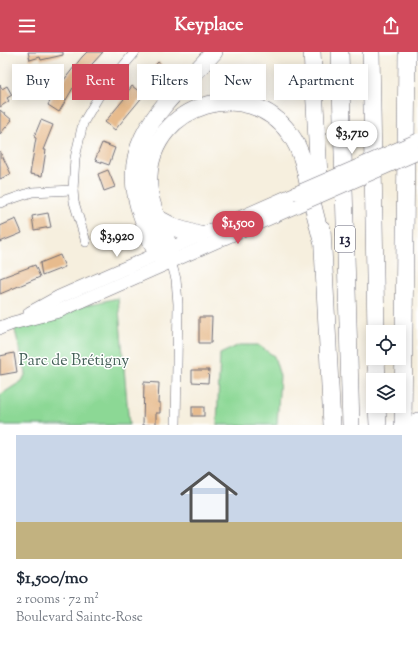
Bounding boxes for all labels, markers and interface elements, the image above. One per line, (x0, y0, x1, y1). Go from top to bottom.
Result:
text: Keyplace (175, 13, 243, 39)
icon: menu (16, 15, 38, 37)
icon: share (380, 15, 402, 37)
chip: Buy (12, 64, 64, 100)
chip: Rent (72, 64, 129, 100)
chip: Filters (137, 64, 202, 100)
chip: New (210, 64, 266, 100)
chip: Apartment (274, 64, 368, 100)
pin: $3,710 (319, 121, 385, 155)
text: $3,710 (335, 125, 369, 143)
pin: $1,500 (205, 211, 271, 245)
text: $1,500 (221, 215, 255, 233)
pin: $3,920 (84, 224, 150, 258)
road number: 13 (335, 226, 355, 252)
text: $3,920 (100, 228, 134, 246)
map controls (366, 325, 406, 413)
button: locate (366, 325, 406, 365)
park label: Parc de Brétigny (19, 350, 129, 373)
button: layers (366, 373, 406, 413)
icon: home (173, 461, 245, 533)
text: $1,500/mo (16, 567, 88, 591)
text: 2 rooms · 72 m² (16, 591, 99, 609)
text: Boulevard Sainte-Rose (16, 609, 143, 627)

